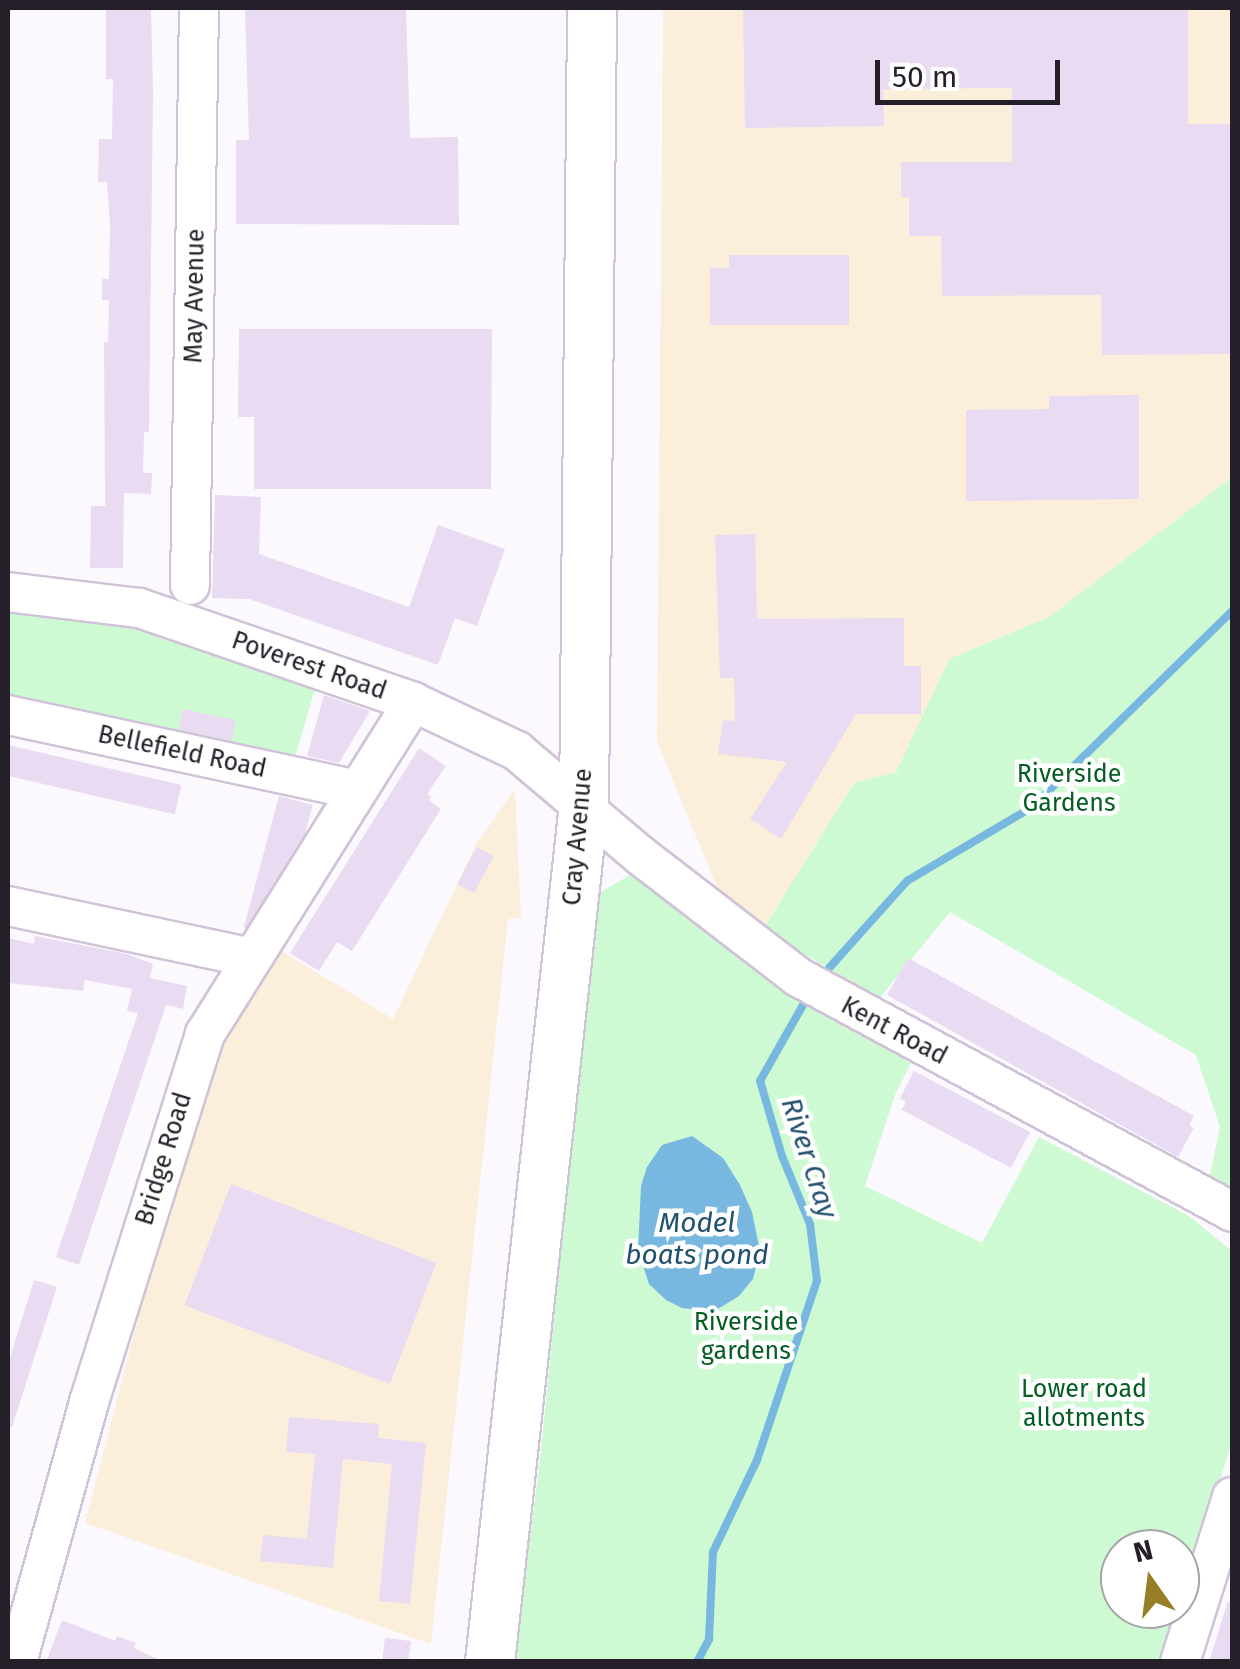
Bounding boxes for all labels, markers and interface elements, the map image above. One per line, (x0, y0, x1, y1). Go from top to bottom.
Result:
scale bar (880, 40, 1065, 102)
text: 50 m (892, 59, 957, 95)
street label: May Avenue (179, 228, 211, 364)
street label: Poverest Road (228, 626, 390, 706)
street label: Bellefield Road (95, 720, 269, 784)
park label: Riverside Gardens (1017, 760, 1121, 819)
street label: Cray Avenue (557, 767, 599, 907)
street label: Kent Road (836, 991, 952, 1071)
street label: Bridge Road (130, 1089, 198, 1229)
water label: River Cray (774, 1093, 844, 1223)
water label: Model boats pond (625, 1206, 769, 1272)
park label: Riverside gardens (694, 1308, 798, 1367)
park label: Lower road allotments (1021, 1375, 1147, 1434)
north arrow (1100, 1529, 1200, 1629)
text: N (1130, 1533, 1156, 1570)

